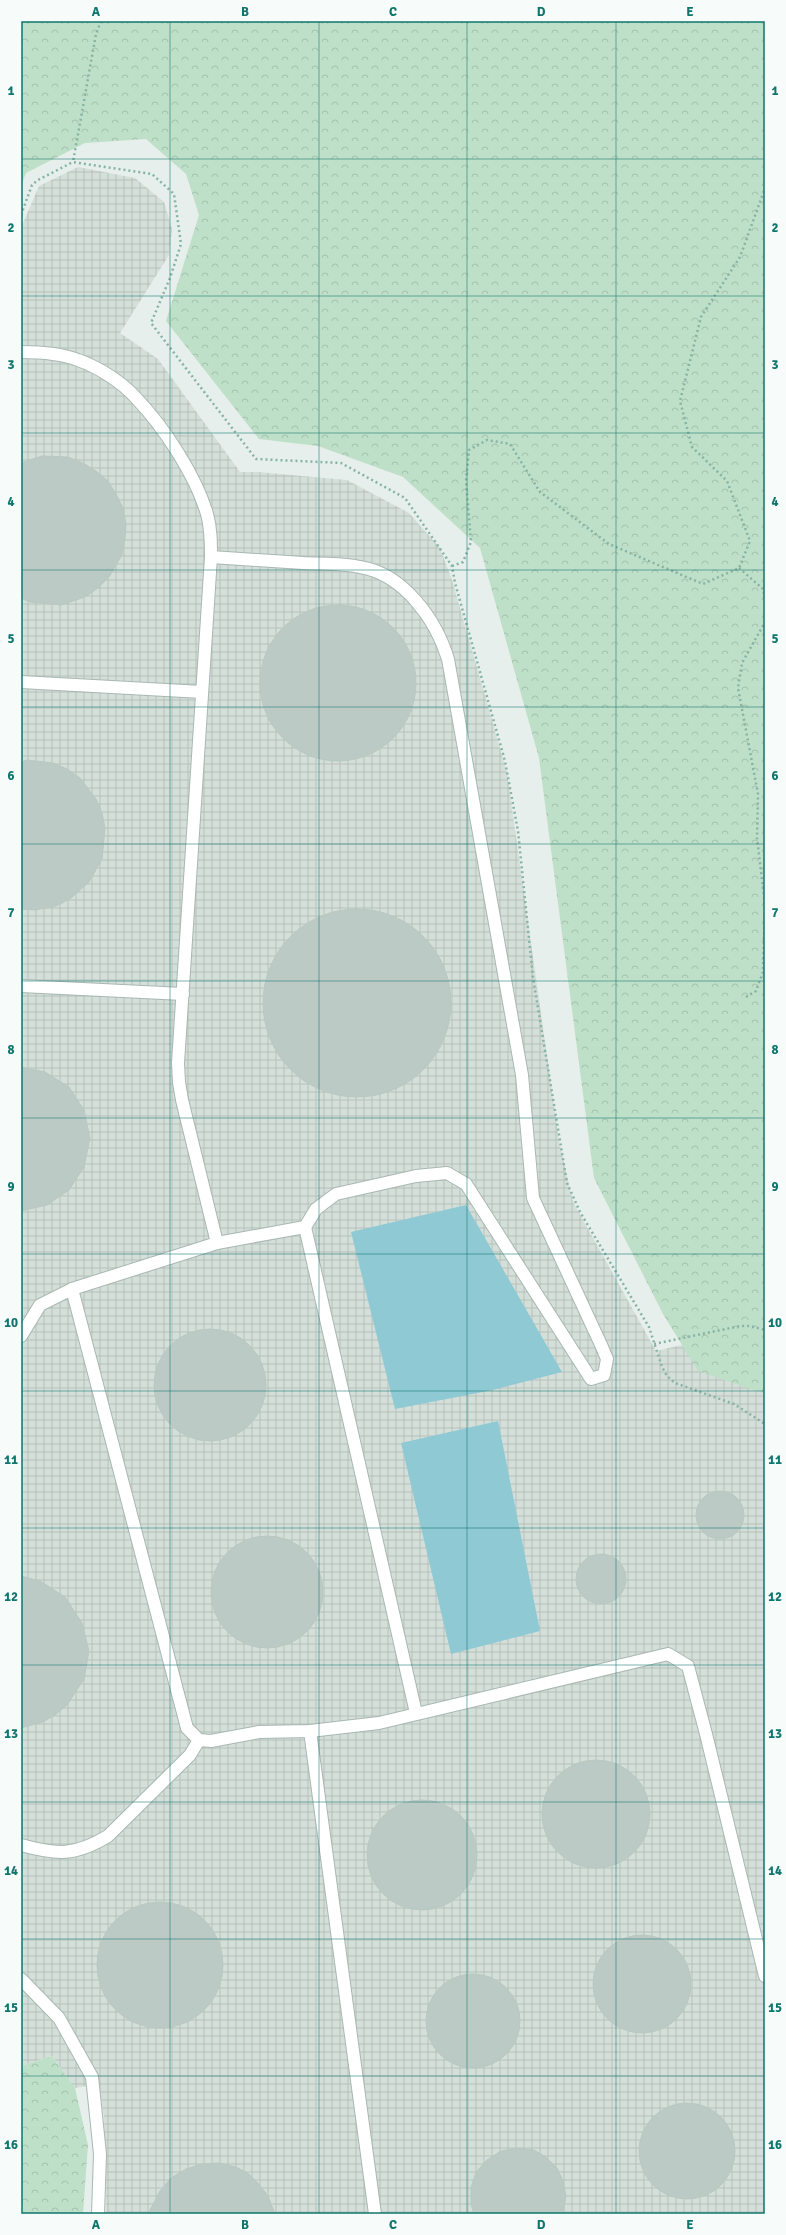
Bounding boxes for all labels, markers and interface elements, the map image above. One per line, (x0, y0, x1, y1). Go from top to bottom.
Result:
text: A (92, 4, 101, 20)
text: B (241, 4, 249, 20)
text: C (389, 4, 397, 20)
text: D (537, 4, 546, 20)
text: E (686, 4, 694, 20)
text: 1 (7, 83, 15, 99)
text: 1 (771, 83, 779, 99)
text: 2 (7, 220, 15, 236)
text: 2 (771, 220, 779, 236)
text: 3 (7, 357, 15, 373)
text: 3 (771, 357, 779, 373)
text: 4 (7, 494, 15, 510)
text: 4 (771, 494, 779, 510)
text: 5 (7, 631, 15, 647)
text: 5 (771, 631, 779, 647)
text: 6 (7, 768, 15, 784)
text: 6 (771, 768, 779, 784)
text: 7 (7, 905, 15, 921)
text: 7 (771, 905, 779, 921)
text: 8 (7, 1042, 15, 1058)
text: 8 (771, 1042, 779, 1058)
text: 9 (7, 1179, 15, 1195)
text: 9 (771, 1179, 779, 1195)
text: 10 (4, 1315, 18, 1331)
text: 10 (768, 1315, 782, 1331)
text: 11 (4, 1452, 18, 1468)
text: 11 (768, 1452, 782, 1468)
text: 12 (4, 1589, 18, 1605)
text: 12 (768, 1589, 782, 1605)
text: 13 (4, 1726, 18, 1742)
text: 13 (768, 1726, 782, 1742)
text: 14 (4, 1863, 18, 1879)
text: 14 (768, 1863, 782, 1879)
text: 15 (4, 2000, 18, 2016)
text: 15 (768, 2000, 782, 2016)
text: 16 (4, 2137, 18, 2153)
text: 16 (768, 2137, 782, 2153)
text: A (92, 2217, 101, 2233)
text: B (241, 2217, 249, 2233)
text: C (389, 2217, 397, 2233)
text: D (537, 2217, 546, 2233)
text: E (686, 2217, 694, 2233)

